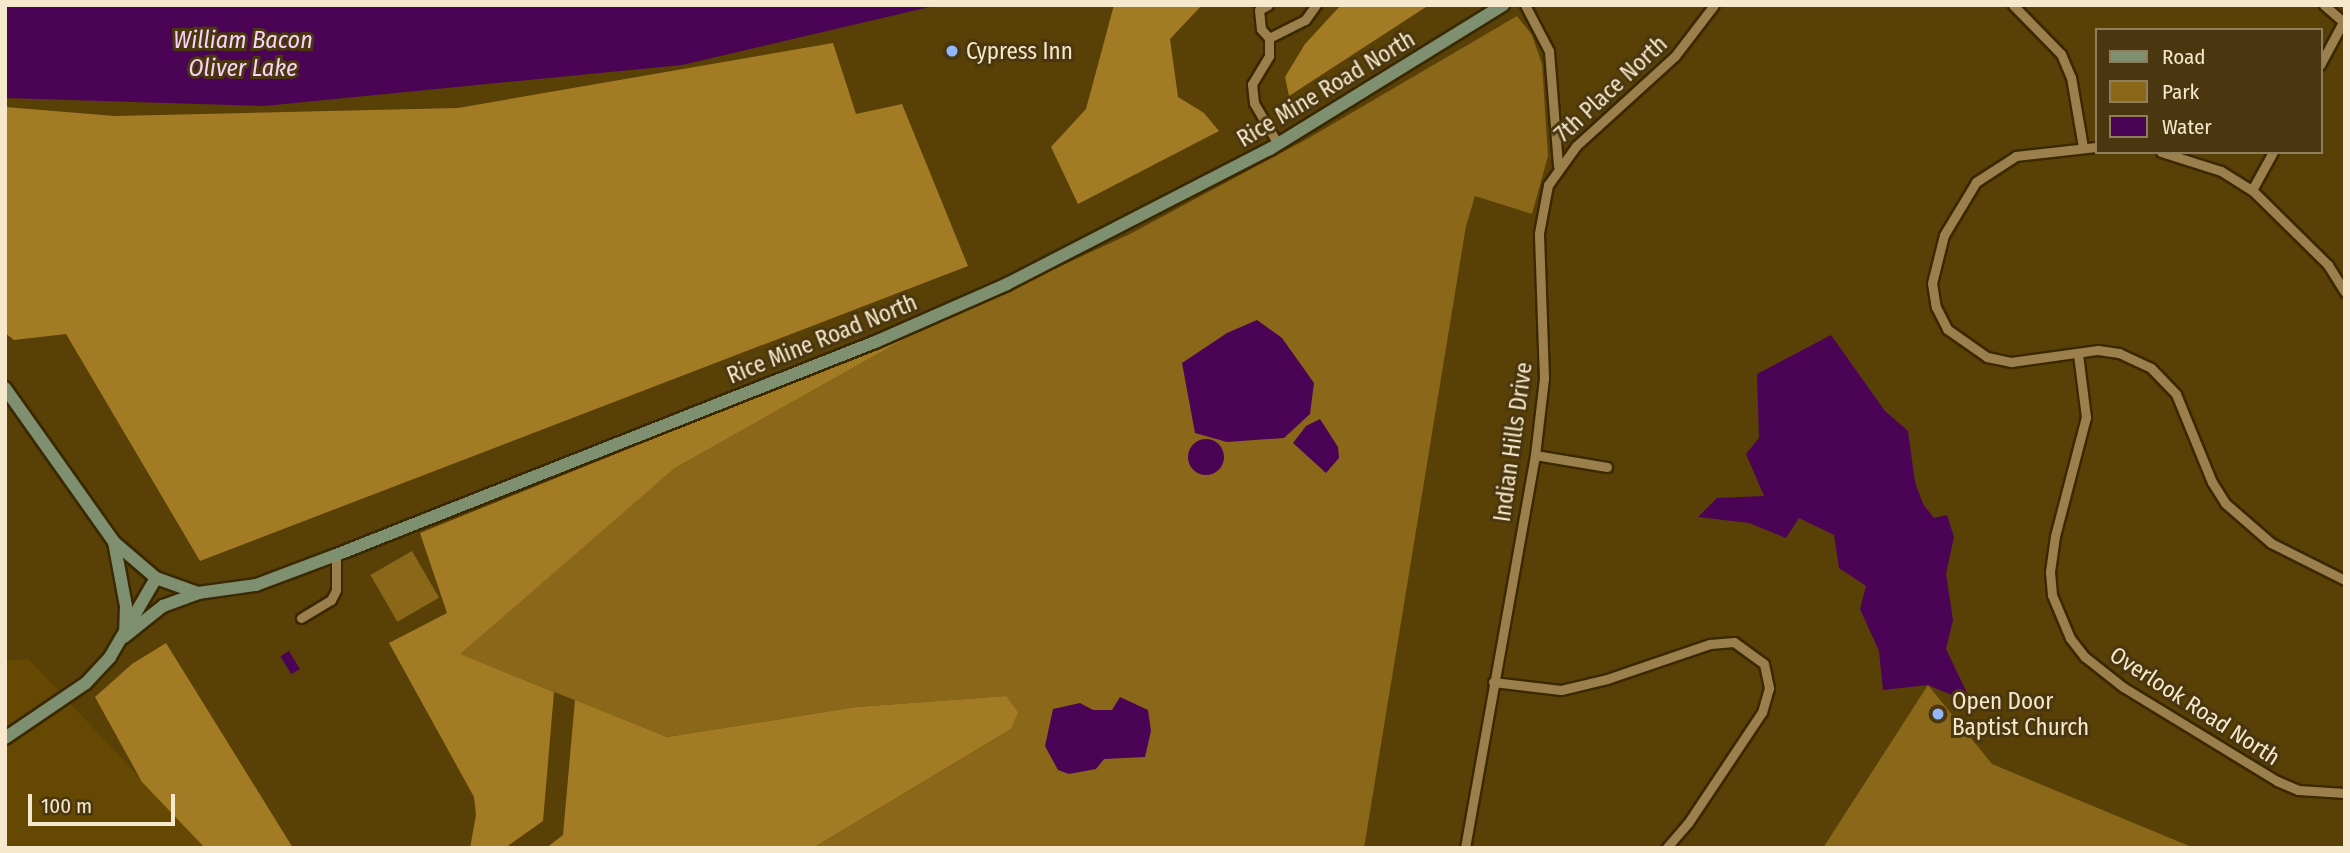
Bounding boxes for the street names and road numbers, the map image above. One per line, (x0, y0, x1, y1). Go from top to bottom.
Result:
street label: Rice Mine Road North (1232, 25, 1420, 153)
street label: 7th Place North (1549, 30, 1673, 148)
street label: Rice Mine Road North (723, 288, 921, 390)
street label: Indian Hills Drive (1488, 360, 1538, 524)
street label: Overlook Road North (2105, 641, 2285, 771)

